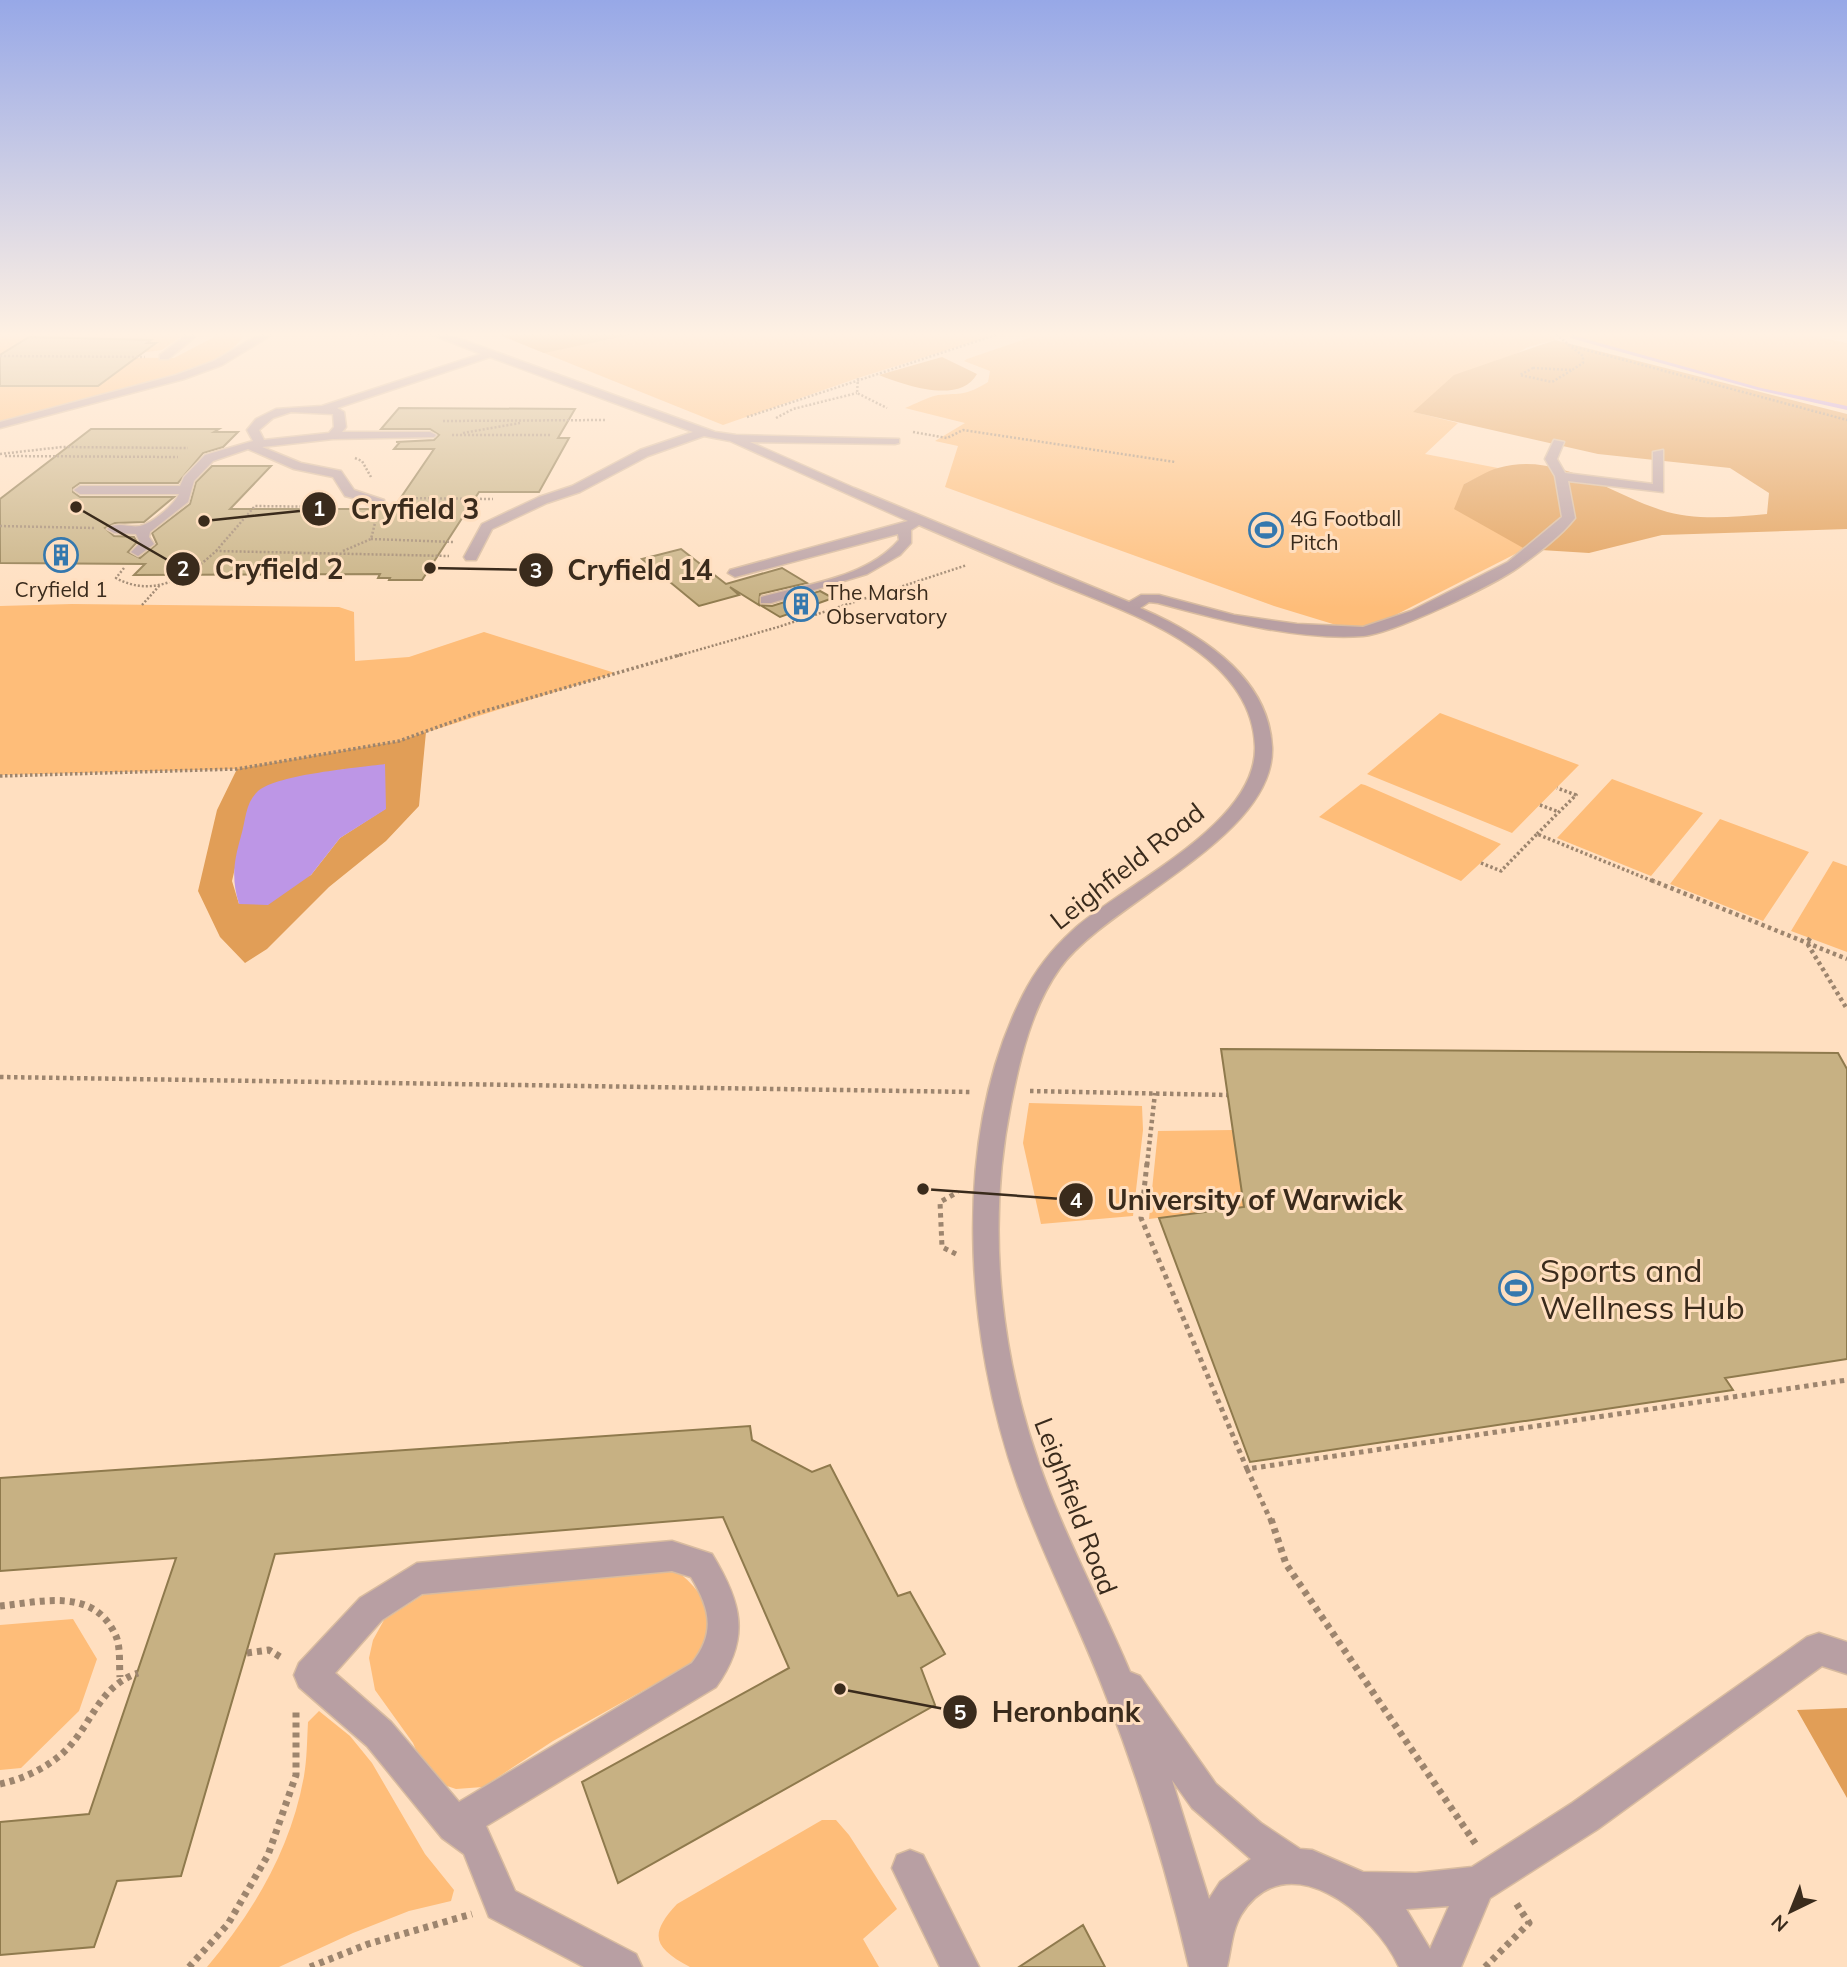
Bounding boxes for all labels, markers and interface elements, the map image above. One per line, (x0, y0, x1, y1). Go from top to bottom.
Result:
callout: Cryfield 3 (302, 484, 493, 533)
text: Cryfield 3 (351, 491, 479, 526)
text: 1 (313, 495, 325, 521)
place label: 4G Football Pitch (1290, 505, 1401, 555)
sports icon: 4G Football Pitch (1247, 511, 1285, 549)
building icon: Cryfield 1 (42, 536, 80, 574)
callout: Cryfield 2 (165, 545, 357, 594)
callout: Cryfield 14 (518, 546, 727, 595)
text: Cryfield 2 (215, 551, 343, 586)
text: Cryfield 14 (567, 552, 713, 587)
text: 2 (177, 555, 189, 581)
text: 3 (530, 557, 542, 583)
place label: Cryfield 1 (14, 576, 108, 602)
place label: The Marsh Observatory (826, 579, 947, 629)
building icon: The Marsh Observatory (782, 585, 820, 623)
street label: Leighfield Road (1043, 796, 1211, 936)
callout: University of Warwick (1058, 1176, 1417, 1225)
text: University of Warwick (1107, 1182, 1404, 1217)
text: 4 (1070, 1187, 1083, 1213)
place label: Sports and Wellness Hub (1540, 1250, 1745, 1327)
sports icon: Sports and Wellness Hub (1497, 1269, 1535, 1307)
street label: Leighfield Road (1027, 1413, 1125, 1599)
callout: Heronbank (942, 1688, 1154, 1737)
text: Heronbank (992, 1694, 1141, 1729)
text: 5 (954, 1699, 966, 1725)
north arrow (1756, 1876, 1826, 1946)
text: N (1766, 1910, 1793, 1937)

